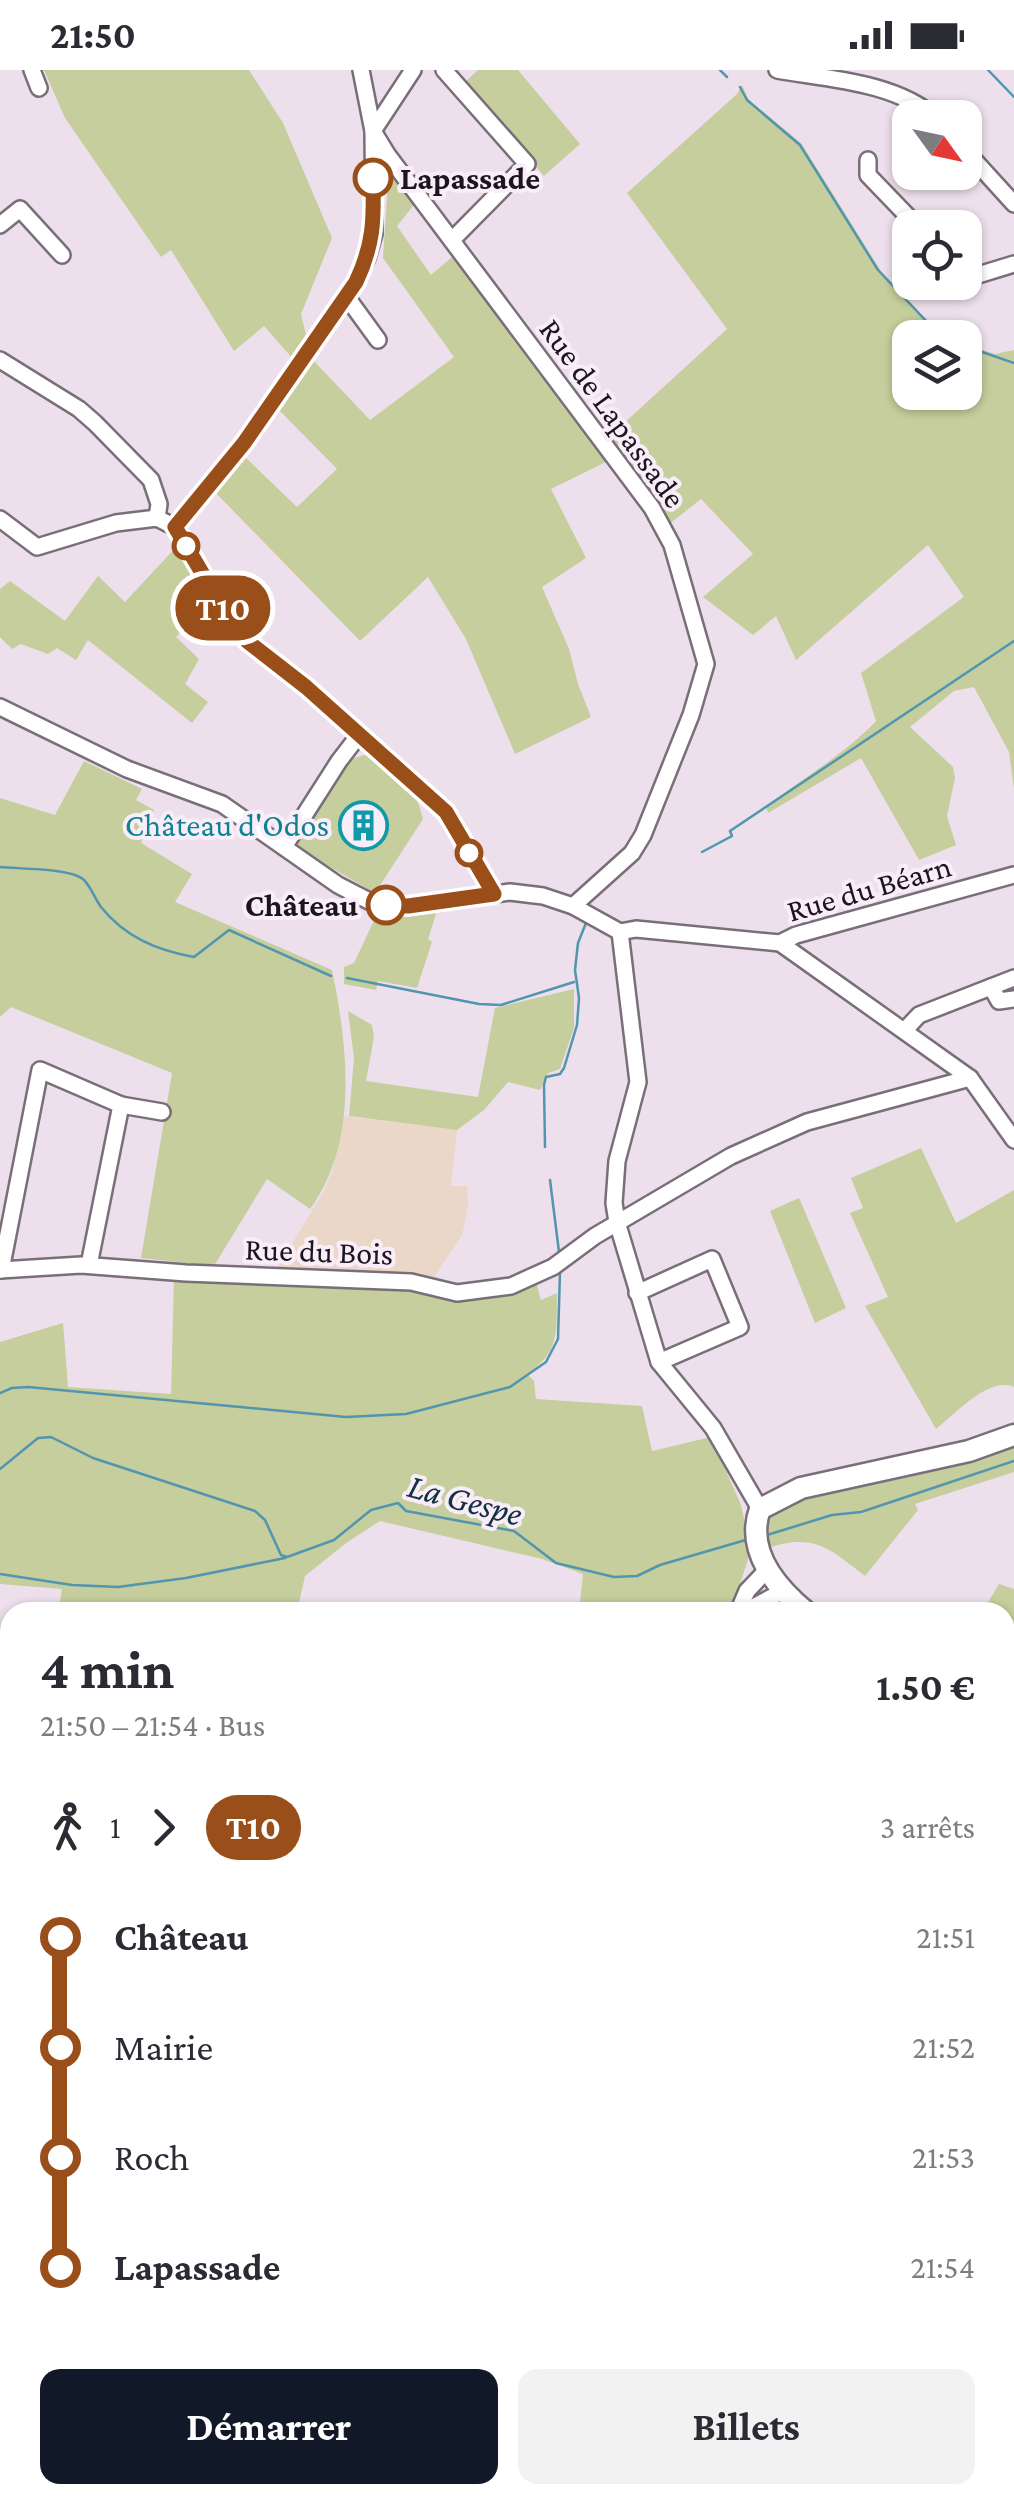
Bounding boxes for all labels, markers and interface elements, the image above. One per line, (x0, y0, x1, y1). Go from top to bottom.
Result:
text: 21:50 (50, 14, 136, 56)
north arrow (892, 100, 982, 190)
map controls (892, 100, 982, 410)
marker: Lapassade (354, 159, 392, 197)
place label: Lapassade (400, 160, 540, 196)
button: locate (892, 210, 982, 300)
street label: Rue de Lapassade (532, 312, 694, 514)
button: layers (892, 320, 982, 410)
unlabelled marker (173, 533, 199, 559)
line badge: T10 (166, 576, 280, 640)
text: T10 (195, 589, 251, 628)
building icon: Château d'Odos (338, 799, 390, 851)
place label: Château d'Odos (125, 807, 329, 843)
unlabelled marker (456, 840, 482, 866)
street label: Rue du Béarn (783, 847, 955, 929)
marker: Château (367, 886, 405, 924)
place label: Château (245, 887, 358, 923)
street label: Rue du Bois (244, 1230, 394, 1272)
water label: La Gespe (404, 1466, 526, 1534)
text: 4 min (40, 1639, 174, 1700)
text: 1.50 € (876, 1666, 975, 1708)
text: 21:50 – 21:54 · Bus (40, 1707, 265, 1743)
icon: walk (40, 1800, 95, 1855)
icon: forward (136, 1800, 191, 1855)
text: T10 (226, 1808, 281, 1847)
text: 1 (110, 1809, 121, 1845)
text: 3 arrêts (880, 1809, 975, 1845)
text: Château (114, 1916, 248, 1958)
text: 21:51 (916, 1919, 975, 1955)
text: Mairie (114, 2026, 213, 2068)
text: 21:52 (912, 2029, 975, 2065)
text: Roch (114, 2136, 189, 2178)
text: 21:53 (912, 2139, 975, 2175)
text: Lapassade (114, 2246, 280, 2288)
text: 21:54 (910, 2249, 975, 2285)
button: Démarrer (40, 2369, 498, 2484)
button: Billets (518, 2369, 975, 2484)

